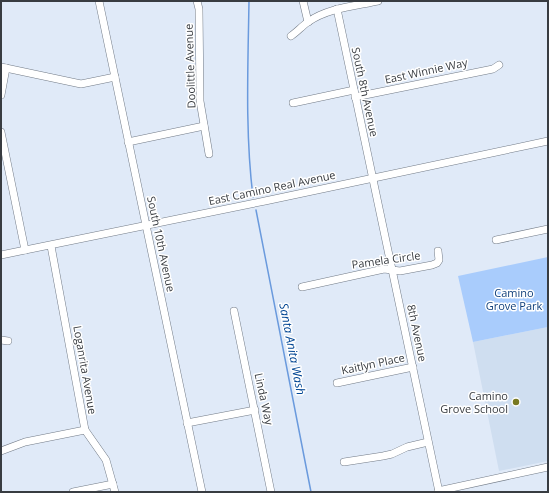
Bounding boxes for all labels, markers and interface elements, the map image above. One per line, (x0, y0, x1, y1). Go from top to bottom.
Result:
street label: Doolittle Avenue (181, 23, 198, 109)
street label: South 8th Avenue (349, 46, 382, 138)
street label: East Winnie Way (383, 54, 469, 87)
street label: East Camino Real Avenue (207, 167, 337, 208)
street label: South 10th Avenue (144, 195, 179, 293)
street label: Pamela Circle (351, 247, 421, 272)
park label: Camino Grove Park (486, 285, 543, 313)
water label: Santa Anita Wash (275, 302, 310, 396)
street label: 8th Avenue (404, 303, 431, 363)
street label: Loganrita Avenue (70, 324, 101, 415)
street label: Kaitlyn Place (340, 349, 406, 378)
street label: Linda Way (252, 372, 277, 427)
place label: Camino Grove School (440, 388, 508, 416)
marker: Camino Grove School (511, 397, 521, 407)

